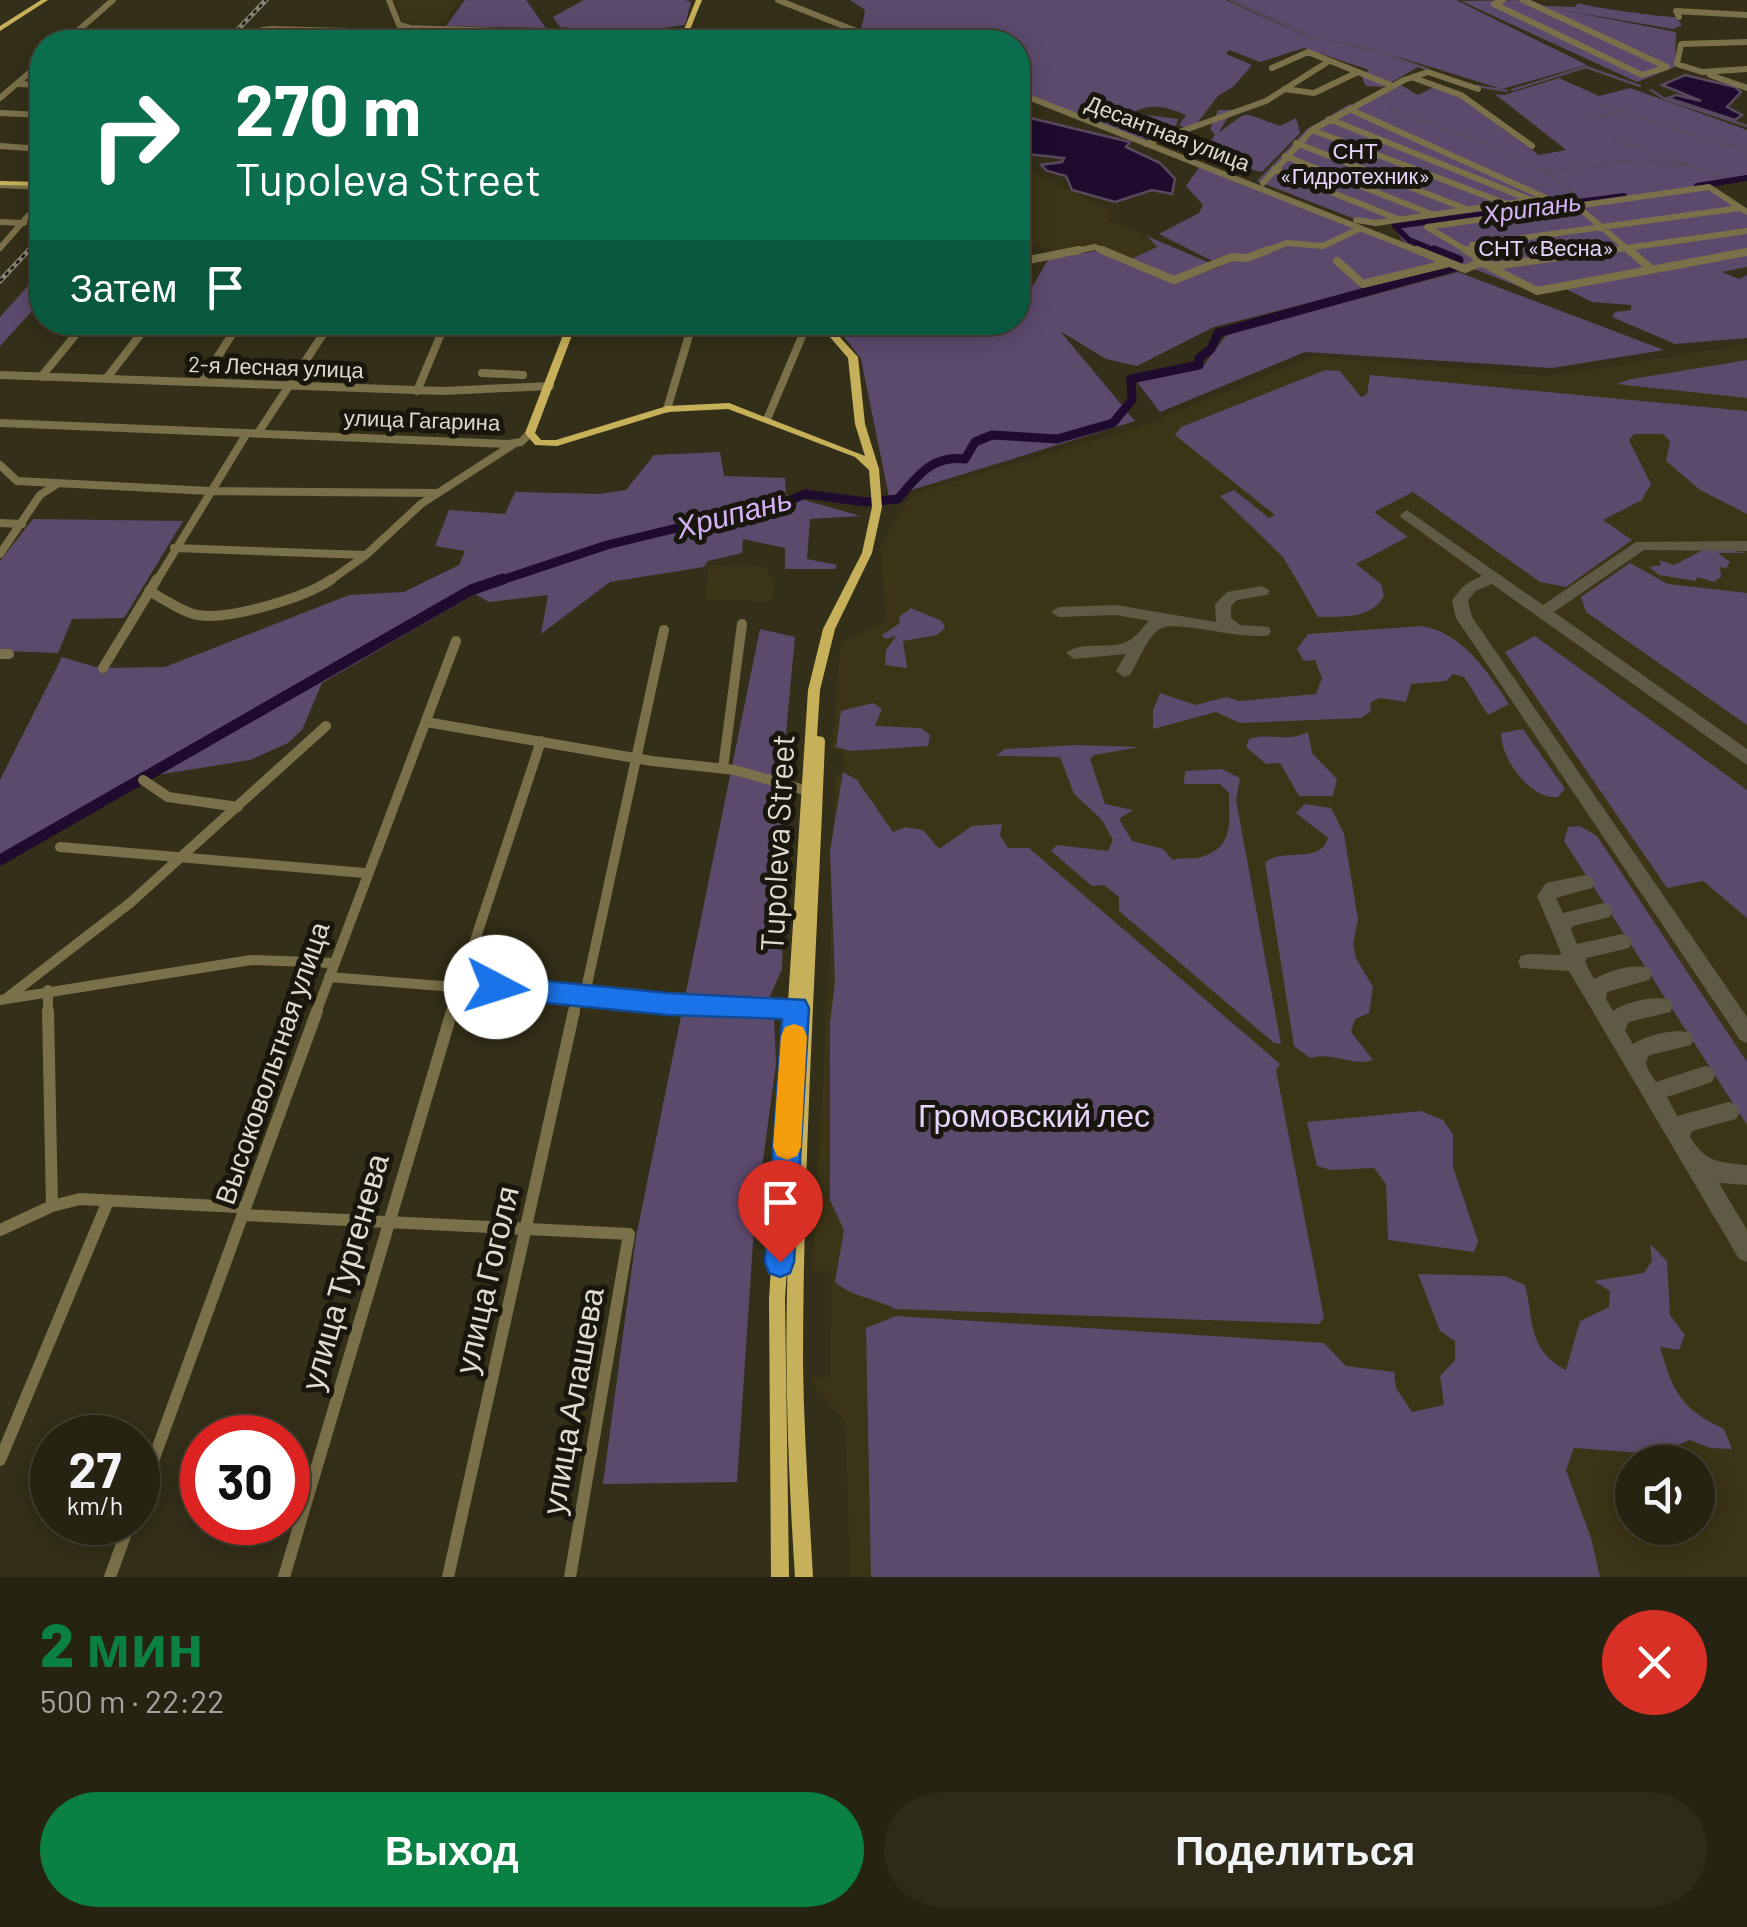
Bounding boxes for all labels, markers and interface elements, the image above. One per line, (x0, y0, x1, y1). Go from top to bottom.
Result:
text: 270 m (235, 66, 421, 150)
icon: right (70, 70, 200, 200)
street label: Десантная улица (1082, 89, 1255, 177)
park label: СНТ «Гидротехник» (1280, 137, 1430, 189)
text: Tupoleva Street (235, 151, 541, 205)
water label: Хрипань (1480, 185, 1583, 229)
park label: СНТ «Весна» (1478, 234, 1614, 260)
icon: arrive (198, 260, 253, 315)
text: Затем (70, 264, 178, 310)
street label: 2-я Лесная улица (188, 350, 365, 383)
street label: улица Гагарина (343, 403, 501, 436)
water label: Хрипань (670, 479, 796, 545)
street label: Tupoleva Street (751, 733, 801, 953)
street label: Высоковольтная улица (207, 916, 336, 1208)
position arrow (444, 935, 548, 1039)
park label: Громовский лес (918, 1095, 1150, 1134)
street label: улица Тургенева (291, 1149, 396, 1394)
pin (738, 1160, 823, 1263)
icon: arrive (753, 1175, 808, 1230)
street label: улица Гоголя (445, 1182, 526, 1377)
street label: улица Алашева (532, 1284, 611, 1517)
speed limit sign: 30 (180, 1415, 310, 1545)
text: 27 (69, 1438, 121, 1498)
map controls (1615, 1445, 1715, 1545)
button: sound (1615, 1445, 1715, 1545)
text: km/h (67, 1490, 123, 1520)
text: 2 мин (40, 1607, 204, 1679)
button: close (1602, 1610, 1707, 1715)
text: 500 m · 22:22 (40, 1681, 224, 1719)
button: Выход (40, 1792, 864, 1907)
button: Поделиться (884, 1792, 1707, 1907)

